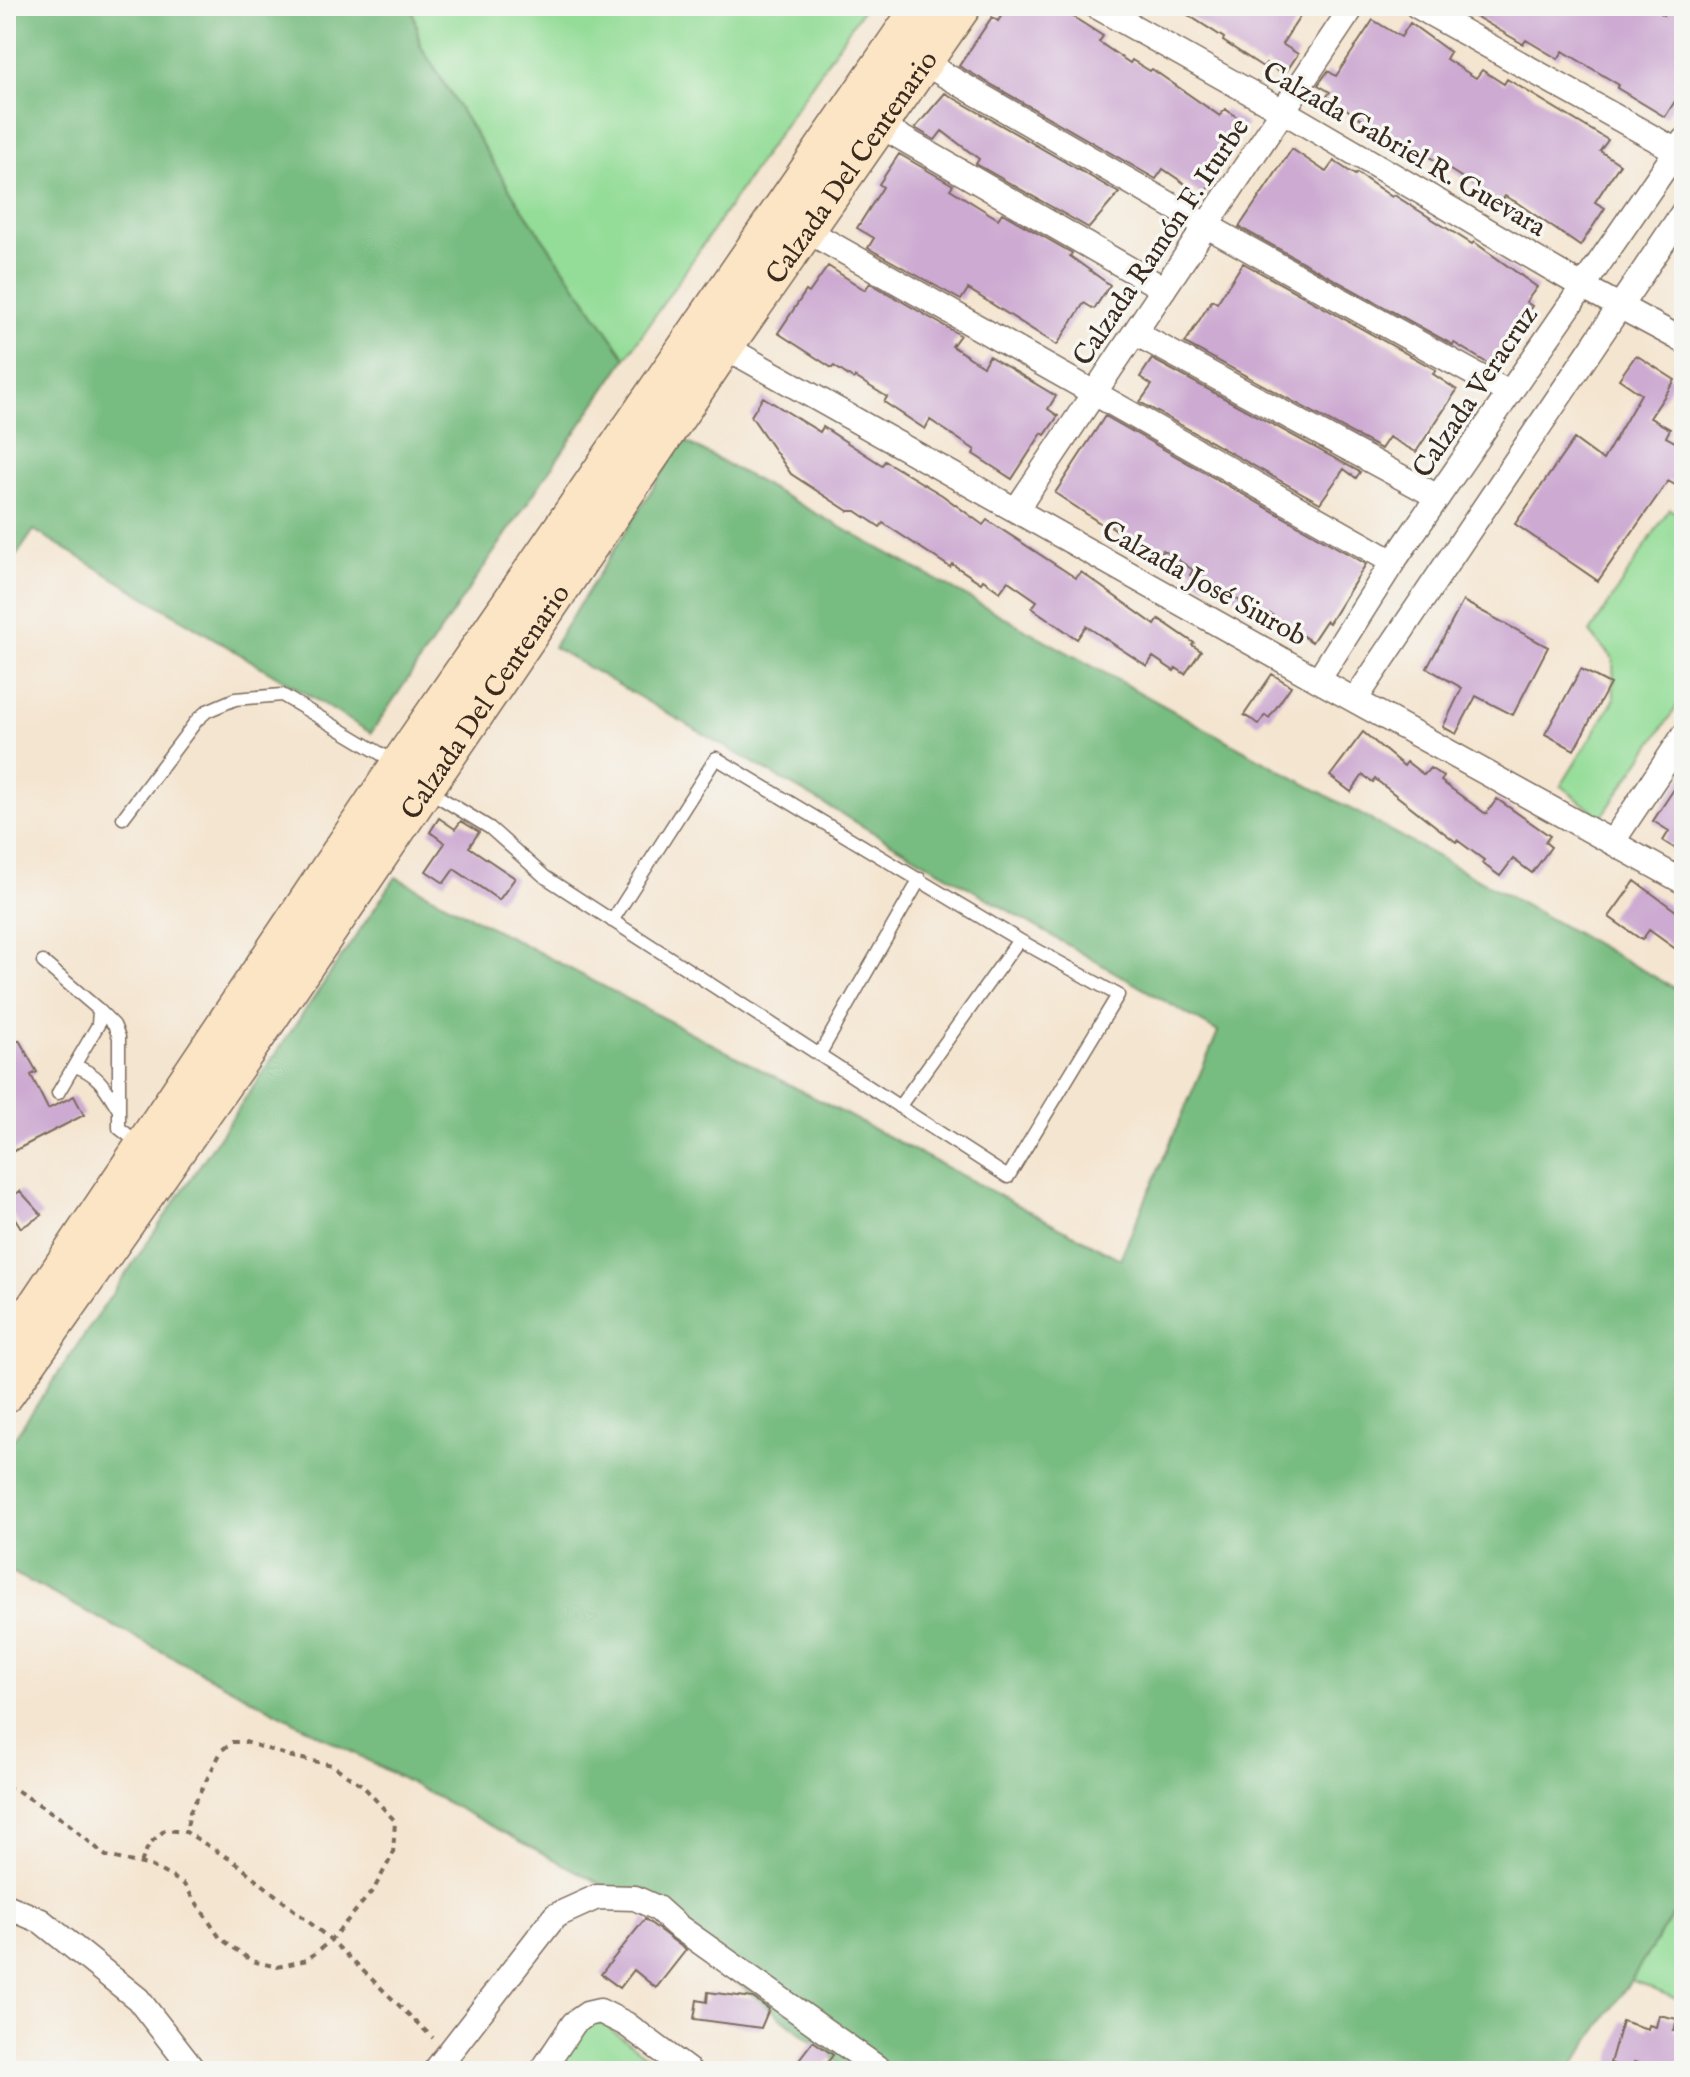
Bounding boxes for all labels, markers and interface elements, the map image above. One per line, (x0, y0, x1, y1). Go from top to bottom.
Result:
street label: Calzada Del Centenario (759, 44, 947, 292)
street label: Calzada Gabriel R. Guevara (1256, 55, 1553, 246)
street label: Calzada Ramón F. Iturbe (1066, 112, 1258, 373)
street label: Calzada Veracruz (1406, 300, 1546, 485)
street label: Calzada José Siurob (1095, 513, 1312, 655)
street label: Calzada Del Centenario (394, 578, 579, 827)

